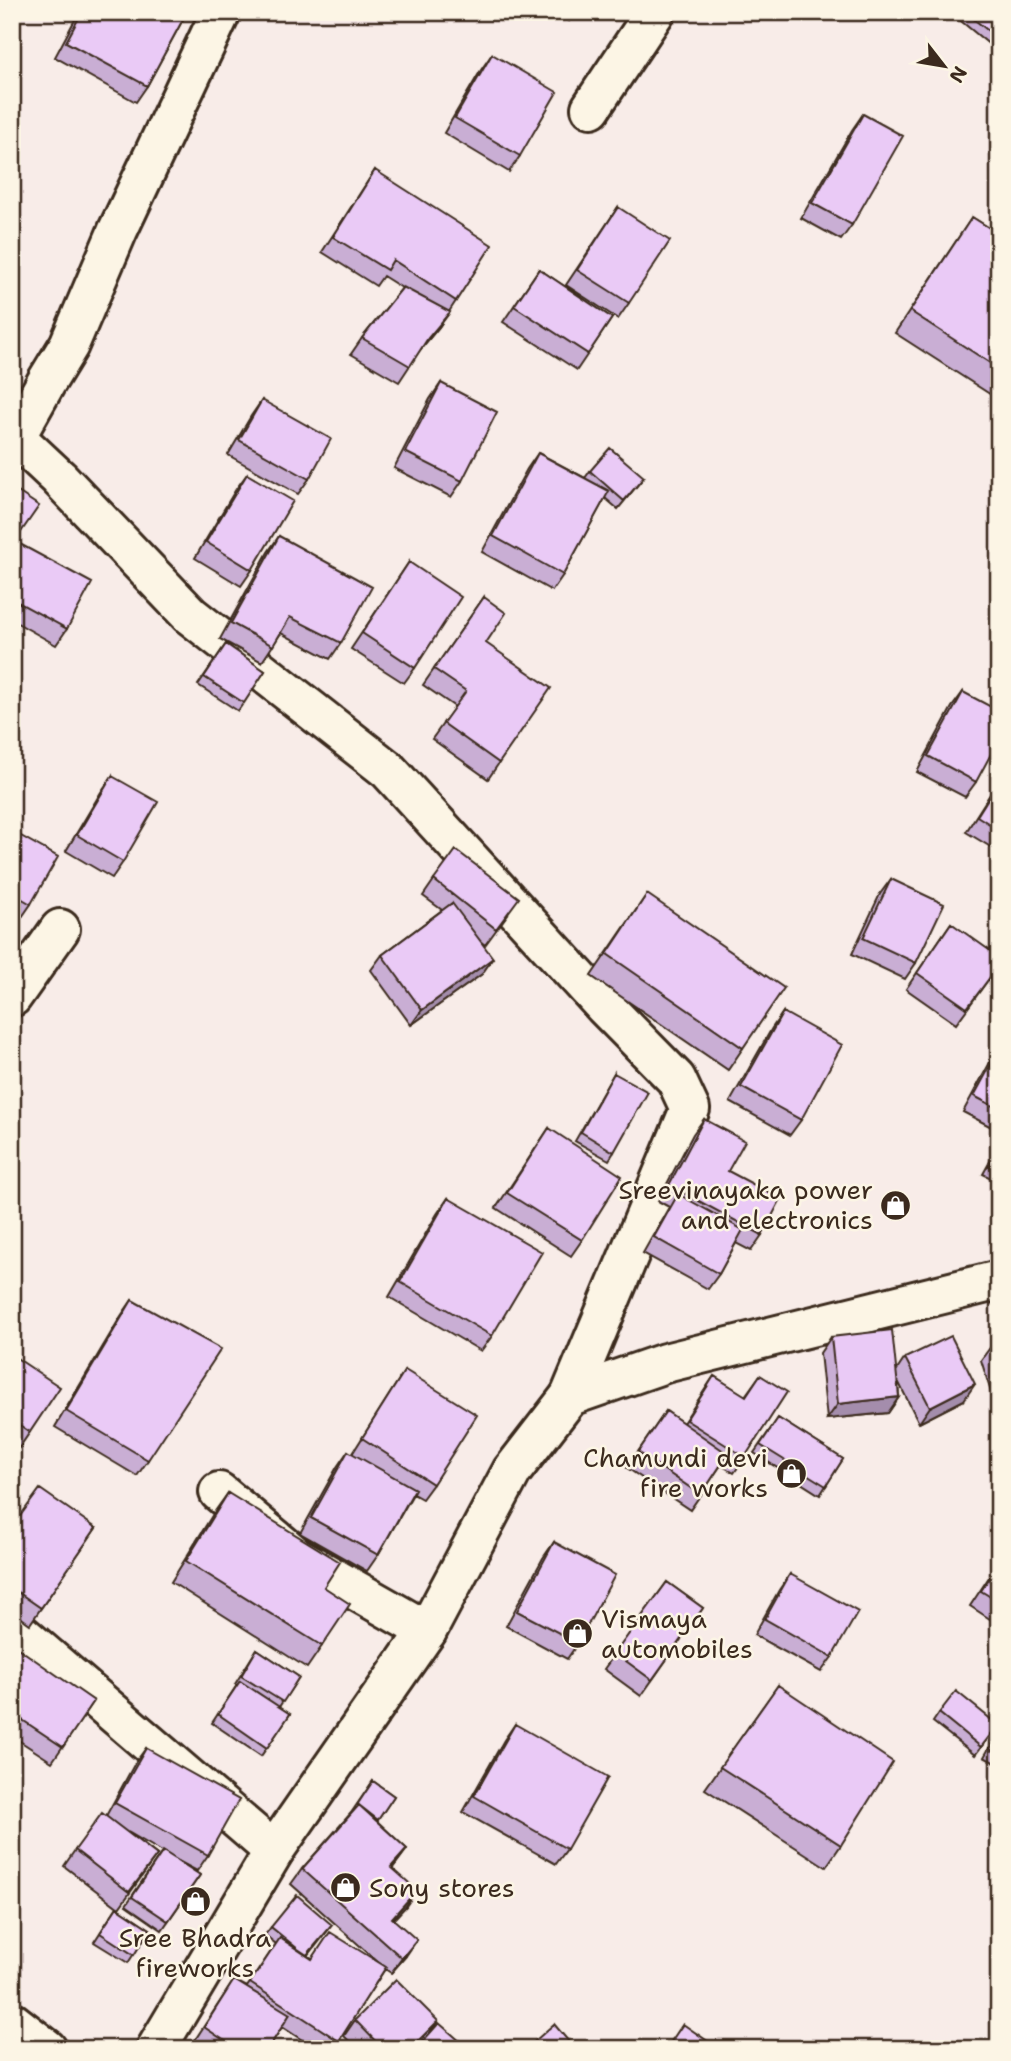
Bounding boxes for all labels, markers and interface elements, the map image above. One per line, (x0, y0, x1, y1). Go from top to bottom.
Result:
north arrow (909, 32, 979, 102)
text: N (944, 62, 973, 87)
place label: Sreevinayaka power and electronics (618, 1172, 873, 1237)
shop icon: Sreevinayaka power and electronics (879, 1188, 913, 1222)
place label: Chamundi devi fire works (583, 1440, 768, 1505)
shop icon: Chamundi devi fire works (774, 1456, 808, 1490)
place label: Vismaya automobiles (601, 1601, 753, 1666)
shop icon: Vismaya automobiles (561, 1617, 595, 1651)
place label: Sony stores (369, 1870, 515, 1905)
shop icon: Sony stores (329, 1871, 363, 1905)
shop icon: Sree Bhadra fireworks (178, 1885, 212, 1919)
place label: Sree Bhadra fireworks (119, 1920, 271, 1985)

